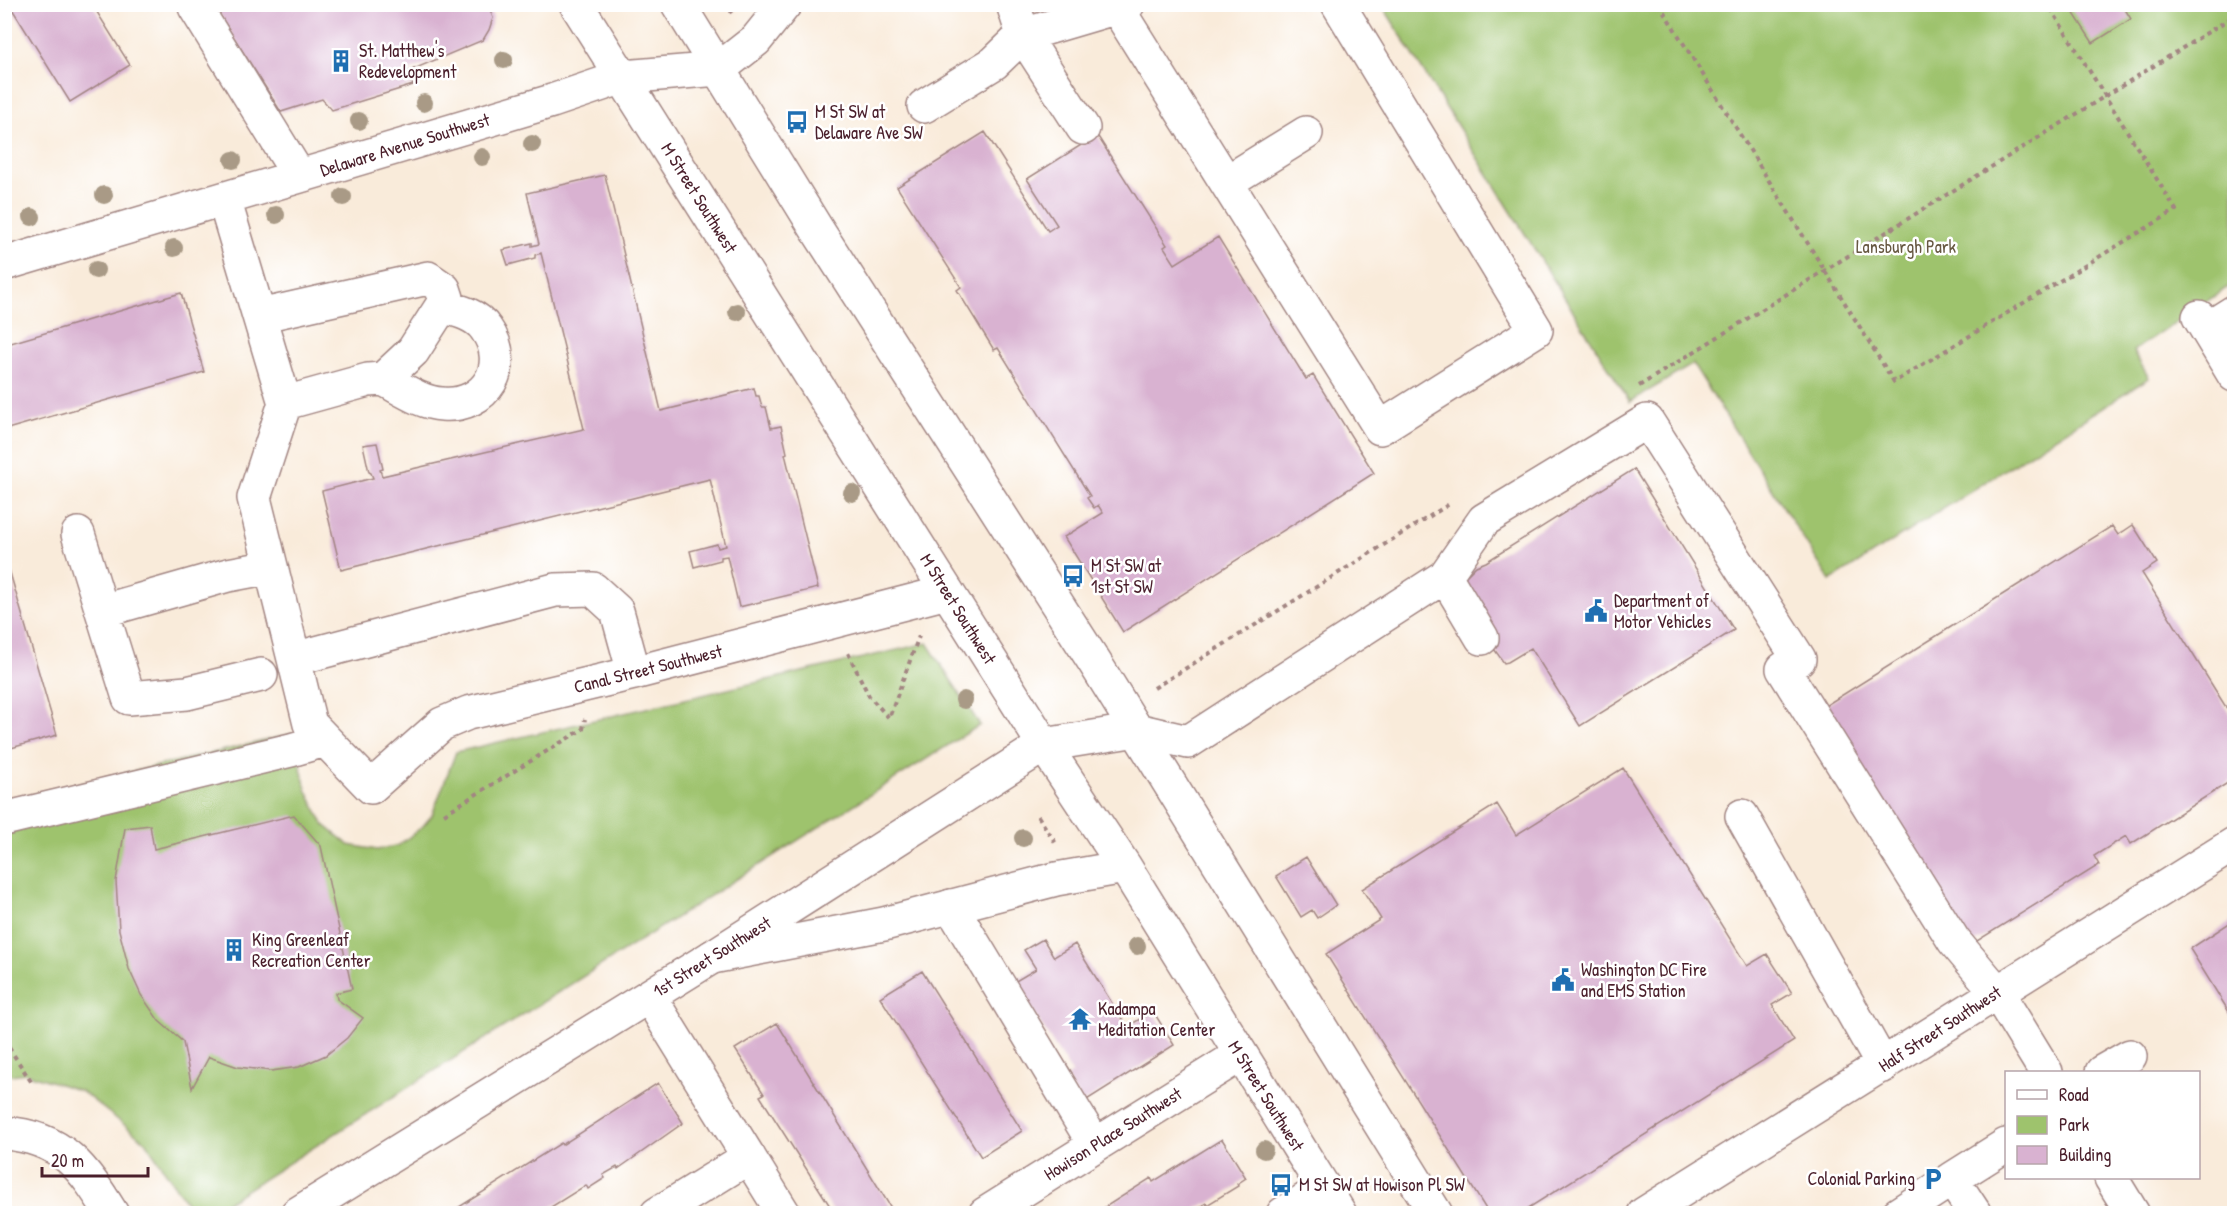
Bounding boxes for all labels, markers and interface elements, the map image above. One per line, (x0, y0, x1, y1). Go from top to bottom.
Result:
place label: St. Matthew's Redevelopment (359, 38, 457, 84)
building icon: St. Matthew's Redevelopment (328, 48, 354, 74)
place label: M St SW at Delaware Ave SW (815, 99, 923, 145)
street label: Delaware Avenue Southwest (317, 107, 493, 182)
bus stop icon: M St SW at Delaware Ave SW (784, 109, 810, 135)
street label: M Street Southwest (655, 138, 744, 258)
park label: Lansburgh Park (1856, 234, 1957, 259)
street label: M Street Southwest (914, 549, 1003, 669)
place label: M St SW at 1st St SW (1091, 553, 1162, 599)
bus stop icon: M St SW at 1st St SW (1060, 563, 1086, 589)
place label: Department of Motor Vehicles (1614, 588, 1711, 634)
public building icon: Department of Motor Vehicles (1583, 598, 1609, 624)
street label: Canal Street Southwest (571, 638, 726, 699)
street label: 1st Street Southwest (648, 910, 776, 1003)
place label: King Greenleaf Recreation Center (252, 927, 371, 973)
building icon: King Greenleaf Recreation Center (221, 937, 247, 963)
place label: Washington DC Fire and EMS Station (1581, 957, 1707, 1003)
public building icon: Washington DC Fire and EMS Station (1550, 967, 1576, 993)
street label: Half Street Southwest (1873, 979, 2007, 1078)
place label: Kadampa Meditation Center (1098, 996, 1215, 1042)
temple icon: Kadampa Meditation Center (1067, 1006, 1093, 1032)
street label: M Street Southwest (1222, 1036, 1311, 1156)
legend (2005, 1071, 2200, 1179)
street label: Howison Place Southwest (1039, 1081, 1187, 1186)
text: Road (2059, 1082, 2089, 1107)
text: Park (2059, 1112, 2090, 1137)
scale bar (42, 1140, 148, 1178)
text: Building (2059, 1142, 2111, 1167)
text: 20 m (51, 1148, 84, 1173)
place label: Colonial Parking (1807, 1166, 1915, 1191)
parking icon: Colonial Parking (1920, 1166, 1946, 1192)
bus stop icon: M St SW at Howison Pl SW (1268, 1172, 1294, 1198)
place label: M St SW at Howison Pl SW (1299, 1172, 1465, 1197)

